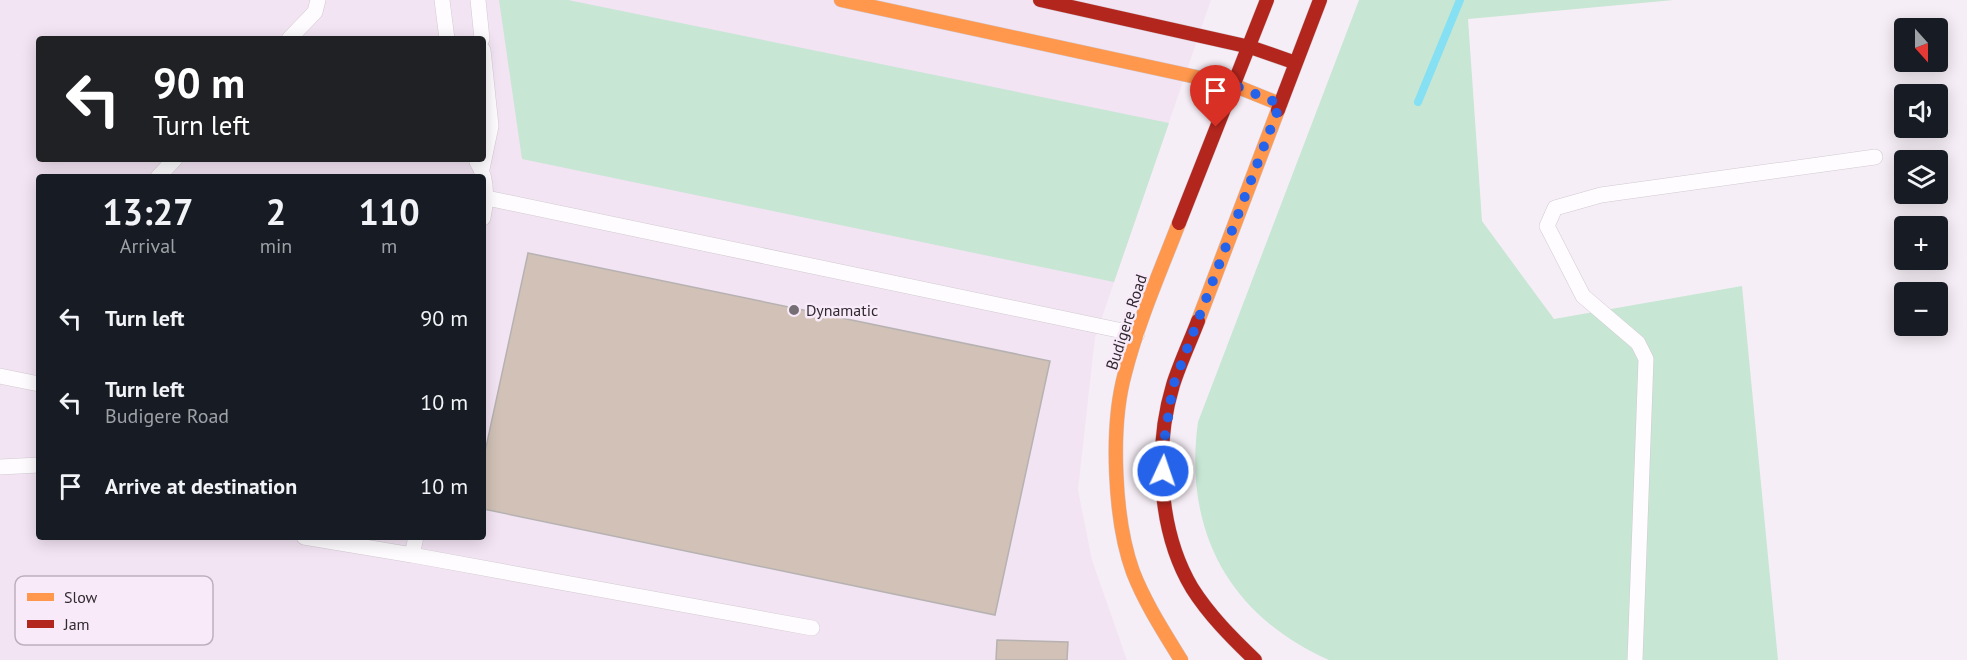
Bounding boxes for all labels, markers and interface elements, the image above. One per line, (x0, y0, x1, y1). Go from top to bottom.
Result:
north arrow (1894, 18, 1948, 72)
map controls (1894, 18, 1948, 336)
text: 90 m (153, 55, 245, 110)
icon: left (54, 60, 132, 138)
pin (1190, 65, 1241, 127)
icon: arrive (1199, 74, 1232, 107)
button: sound (1894, 84, 1948, 138)
text: Turn left (153, 108, 250, 142)
button: layers (1894, 150, 1948, 204)
text: 13:27 (102, 188, 194, 235)
text: 2 (266, 188, 286, 235)
text: 110 (359, 188, 420, 235)
button: + (1894, 216, 1948, 270)
text: Arrival (120, 233, 176, 259)
text: min (260, 233, 292, 259)
text: m (381, 233, 397, 259)
street label: Budigere Road (1101, 272, 1151, 372)
button: − (1894, 282, 1948, 336)
place label: Dynamatic (806, 300, 878, 320)
icon: left (54, 302, 87, 335)
marker: Dynamatic (787, 303, 801, 317)
text: Turn left (105, 304, 185, 332)
text: 90 m (420, 304, 468, 332)
text: Turn left (105, 375, 185, 403)
icon: left (54, 386, 87, 419)
text: 10 m (420, 388, 468, 416)
text: Budigere Road (105, 403, 229, 429)
position arrow (1131, 439, 1195, 503)
icon: arrive (54, 470, 87, 503)
text: Arrive at destination (105, 472, 297, 500)
text: 10 m (420, 472, 468, 500)
legend (15, 576, 213, 645)
text: Slow (64, 587, 98, 607)
text: Jam (63, 614, 90, 634)

